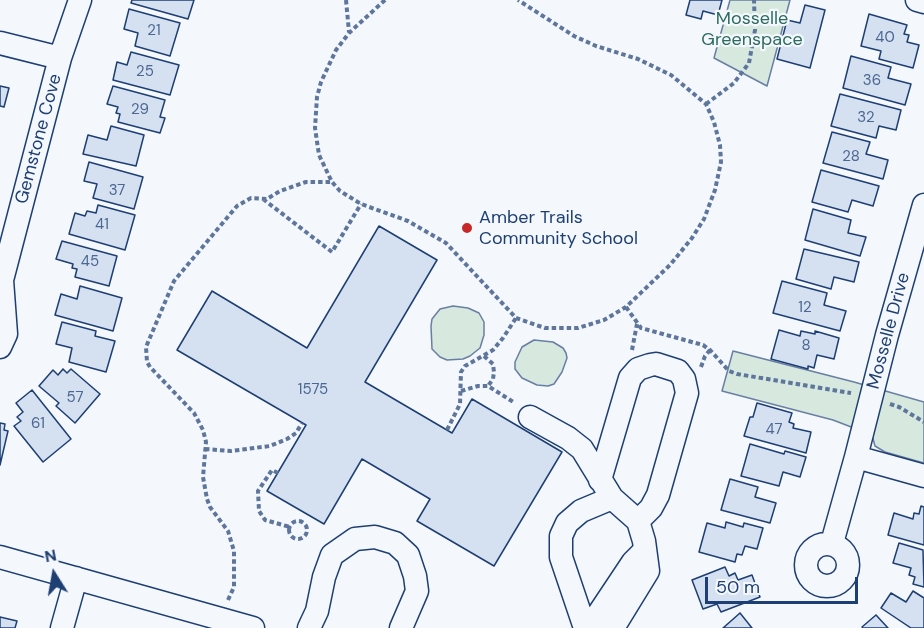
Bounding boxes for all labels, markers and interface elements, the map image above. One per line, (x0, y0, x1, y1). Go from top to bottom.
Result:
park label: Mosselle Greenspace (701, 8, 803, 50)
house number: 21 (147, 22, 161, 40)
house number: 40 (875, 29, 895, 47)
house number: 25 (136, 63, 154, 81)
street label: Gemstone Cove (11, 72, 67, 206)
house number: 36 (863, 72, 881, 90)
house number: 29 (131, 101, 149, 119)
house number: 32 (857, 109, 875, 127)
house number: 28 (842, 148, 860, 166)
house number: 37 (109, 182, 125, 200)
place label: Amber Trails Community School (479, 207, 638, 250)
house number: 41 (95, 216, 109, 234)
marker: Amber Trails Community School (460, 221, 474, 235)
house number: 45 (81, 253, 99, 271)
street label: Mosselle Drive (863, 270, 915, 392)
house number: 12 (798, 299, 812, 317)
house number: 8 (801, 337, 811, 355)
house number: 1575 (298, 381, 328, 399)
house number: 57 (67, 389, 83, 407)
house number: 61 (31, 415, 45, 433)
house number: 47 (765, 421, 783, 439)
north arrow (24, 544, 84, 604)
text: N (43, 544, 58, 567)
scale bar (708, 565, 861, 603)
text: 50 m (716, 575, 760, 599)

